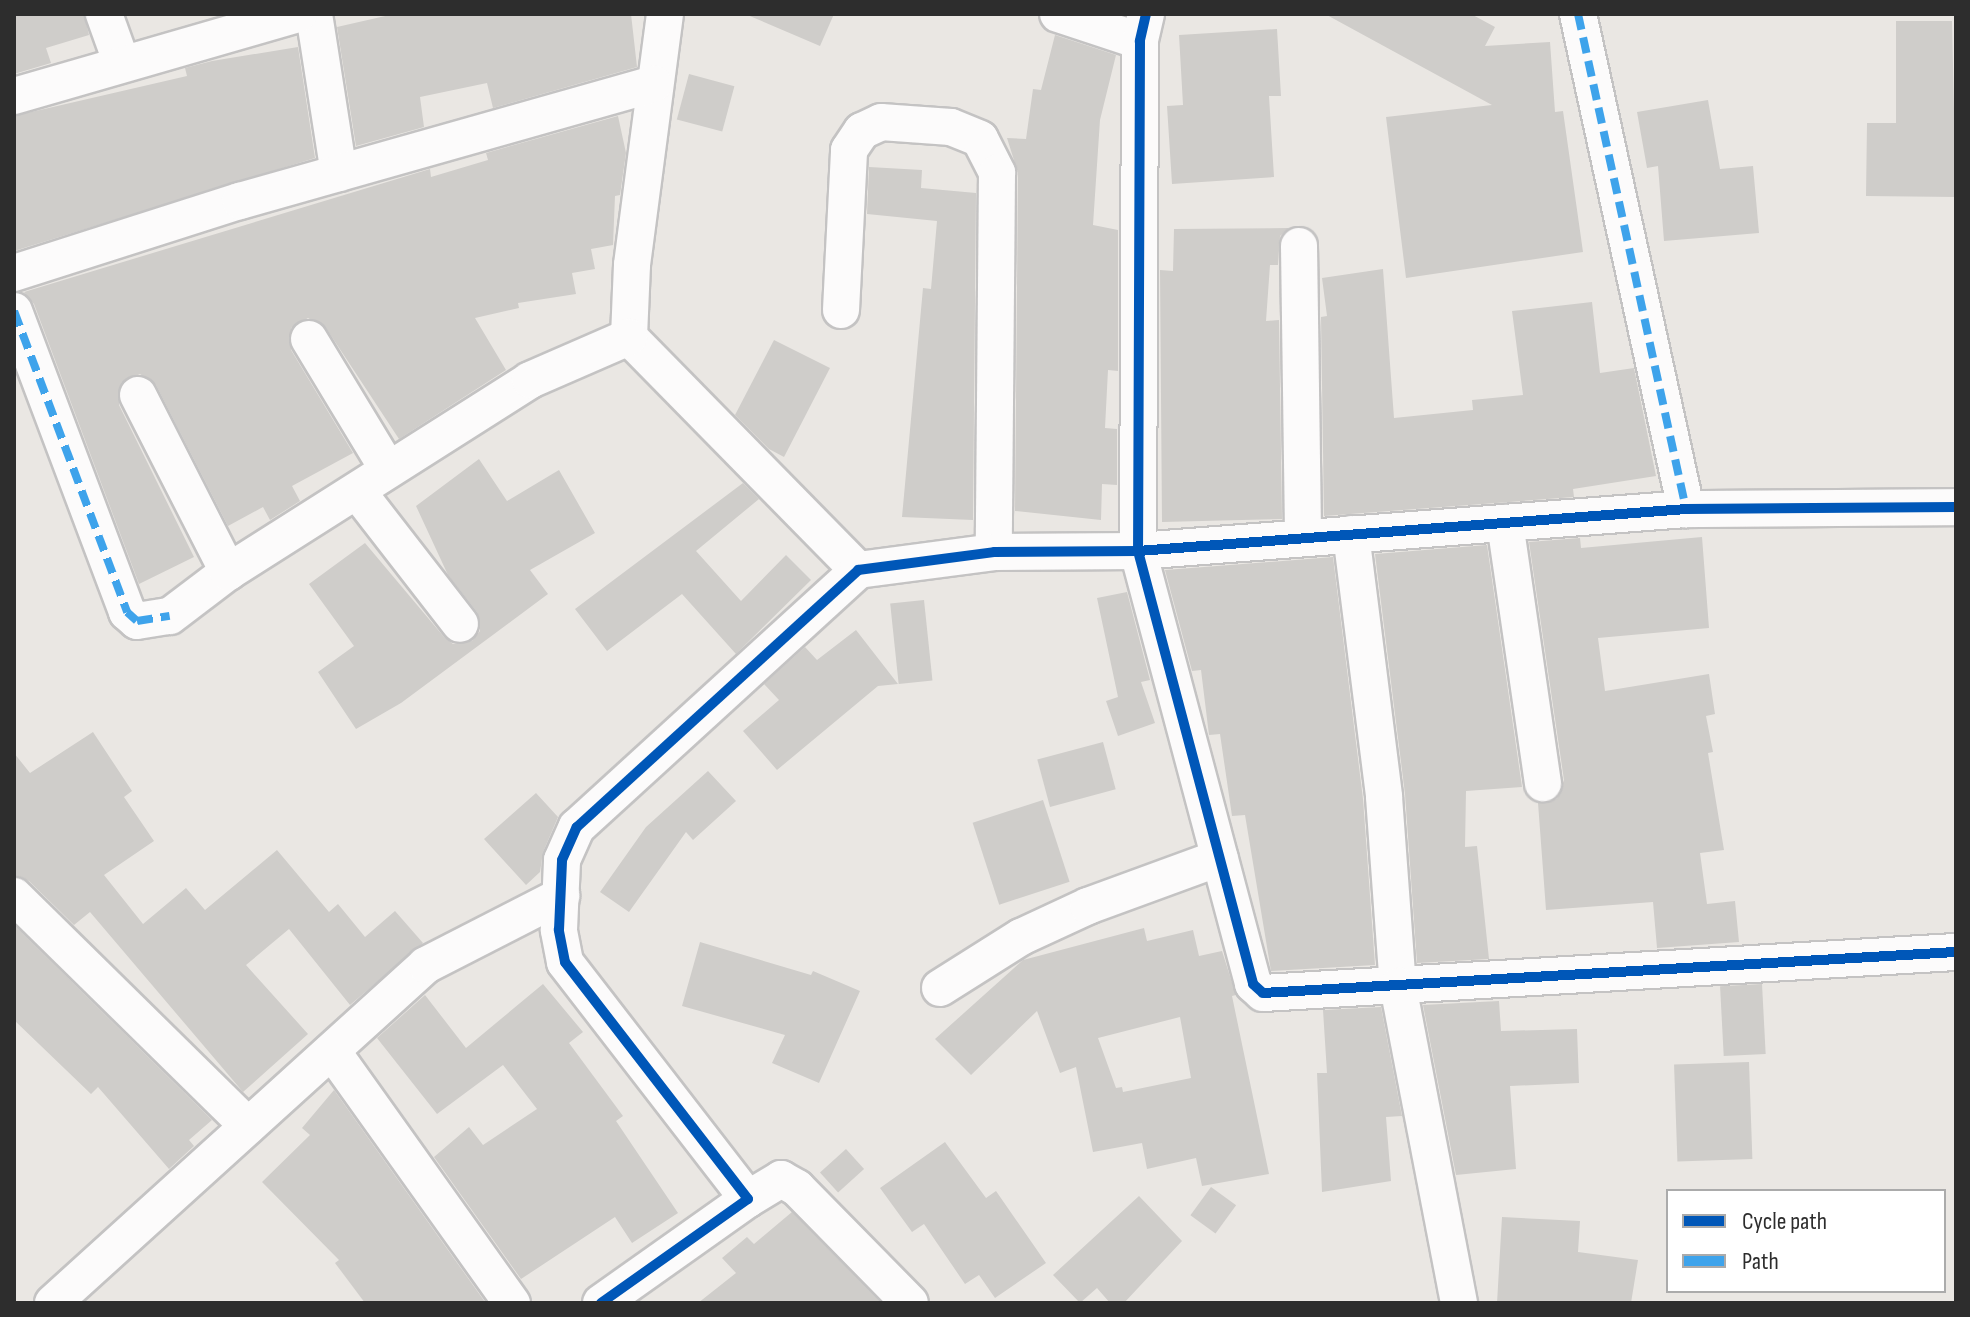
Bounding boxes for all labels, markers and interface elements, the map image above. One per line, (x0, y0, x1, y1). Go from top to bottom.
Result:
legend (1666, 1189, 1946, 1293)
text: Cycle path (1742, 1207, 1827, 1236)
text: Path (1742, 1247, 1779, 1276)

